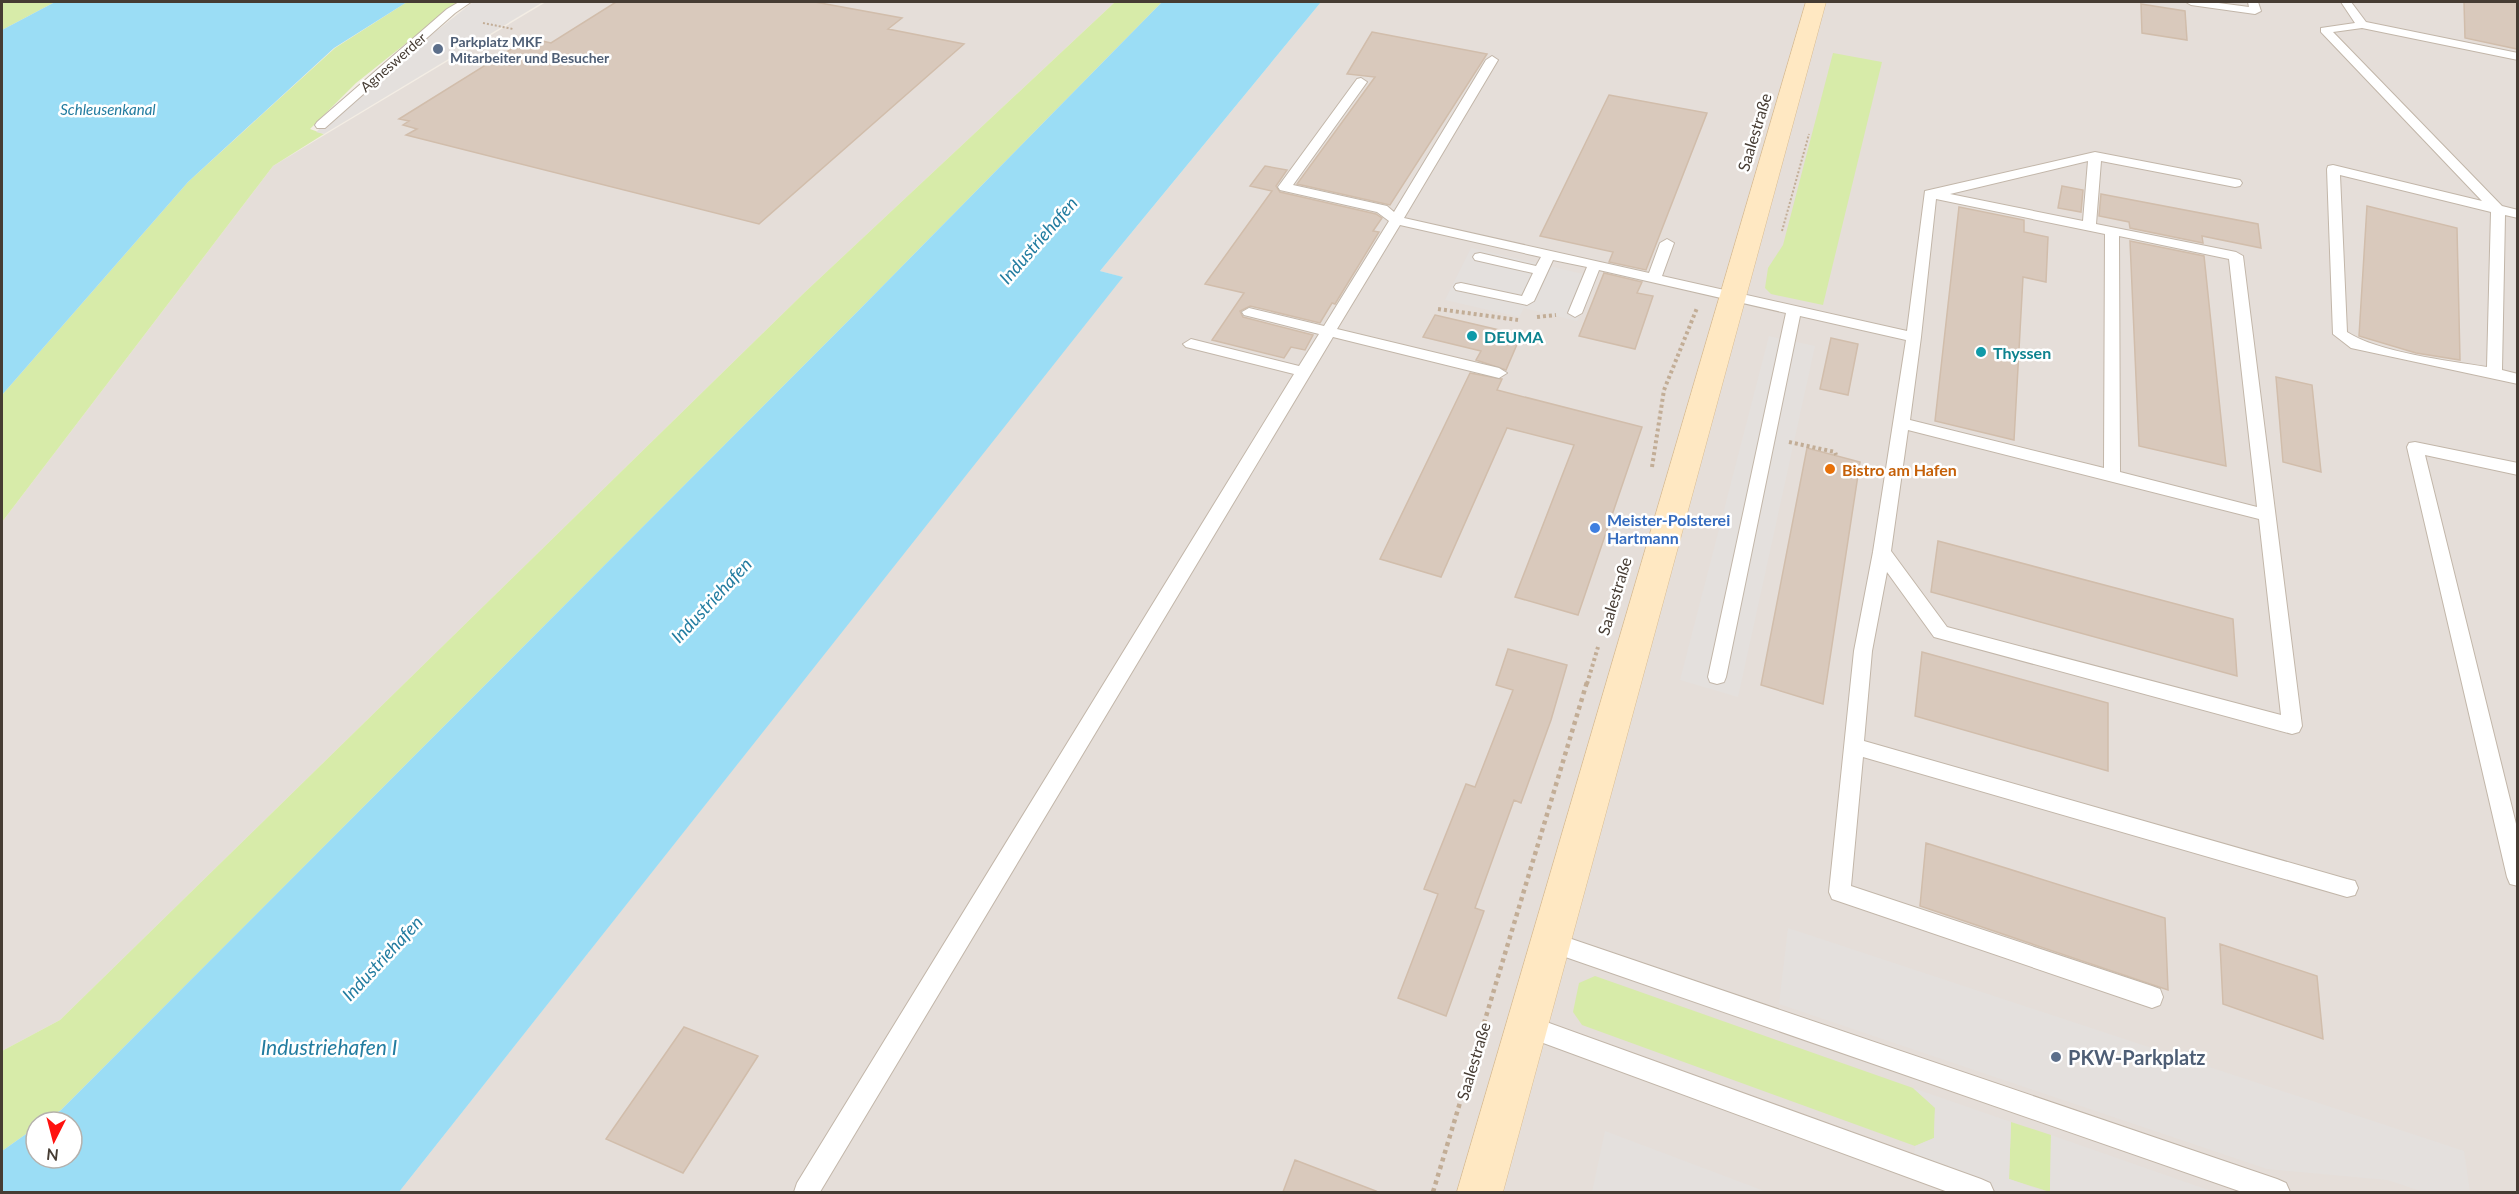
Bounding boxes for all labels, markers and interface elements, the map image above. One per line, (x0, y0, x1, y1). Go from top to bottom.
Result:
street label: Agneswerder (357, 29, 429, 95)
place label: Parkplatz MKF Mitarbeiter und Besucher (450, 33, 610, 66)
marker: Parkplatz MKF Mitarbeiter und Besucher (431, 42, 445, 56)
street label: Saalestraße (1733, 91, 1775, 173)
water label: Schleusenkanal (60, 100, 156, 118)
water label: Industriehafen (994, 192, 1082, 288)
place label: DEUMA (1484, 327, 1544, 346)
marker: DEUMA (1465, 329, 1479, 343)
place label: Thyssen (1993, 343, 2051, 362)
marker: Thyssen (1974, 345, 1988, 359)
place label: Bistro am Hafen (1842, 460, 1957, 479)
marker: Bistro am Hafen (1823, 462, 1837, 476)
place label: Meister-Polsterei Hartmann (1607, 510, 1730, 547)
marker: Meister-Polsterei Hartmann (1588, 521, 1602, 535)
water label: Industriehafen (666, 553, 756, 647)
street label: Saalestraße (1593, 555, 1635, 637)
water label: Industriehafen (337, 911, 427, 1005)
street label: Saalestraße (1452, 1020, 1494, 1102)
water label: Industriehafen I (261, 1034, 397, 1059)
place label: PKW-Parkplatz (2068, 1045, 2206, 1069)
marker: PKW-Parkplatz (2049, 1050, 2063, 1064)
north arrow (24, 1110, 84, 1170)
text: N (45, 1145, 60, 1166)

